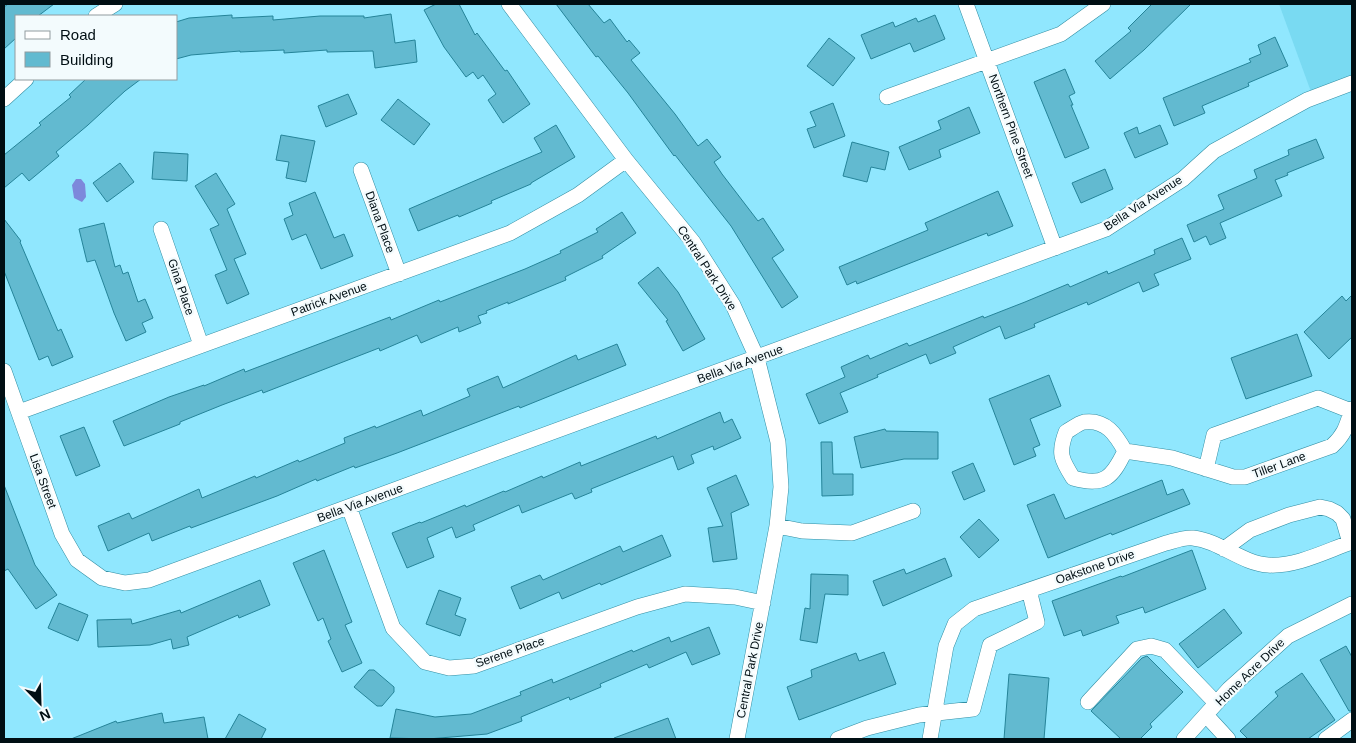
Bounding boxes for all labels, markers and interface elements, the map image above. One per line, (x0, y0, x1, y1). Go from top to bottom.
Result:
legend (15, 15, 178, 80)
text: Road (60, 26, 96, 43)
text: Building (60, 51, 113, 68)
street label: Northern Pine Street (986, 72, 1037, 180)
street label: Bella Via Avenue (1101, 172, 1185, 233)
street label: Diana Place (362, 189, 398, 255)
street label: Central Park Drive (674, 223, 740, 313)
street label: Gina Place (165, 257, 197, 317)
street label: Patrick Avenue (289, 279, 369, 319)
street label: Bella Via Avenue (695, 342, 785, 386)
street label: Tiller Lane (1250, 449, 1308, 481)
street label: Lisa Street (27, 452, 60, 511)
street label: Bella Via Avenue (315, 481, 405, 525)
street label: Oakstone Drive (1054, 547, 1137, 587)
street label: Central Park Drive (734, 620, 766, 719)
street label: Serene Place (474, 634, 547, 670)
street label: Home Acre Drive (1213, 635, 1288, 709)
north arrow (15, 678, 65, 728)
text: N (37, 706, 53, 724)

